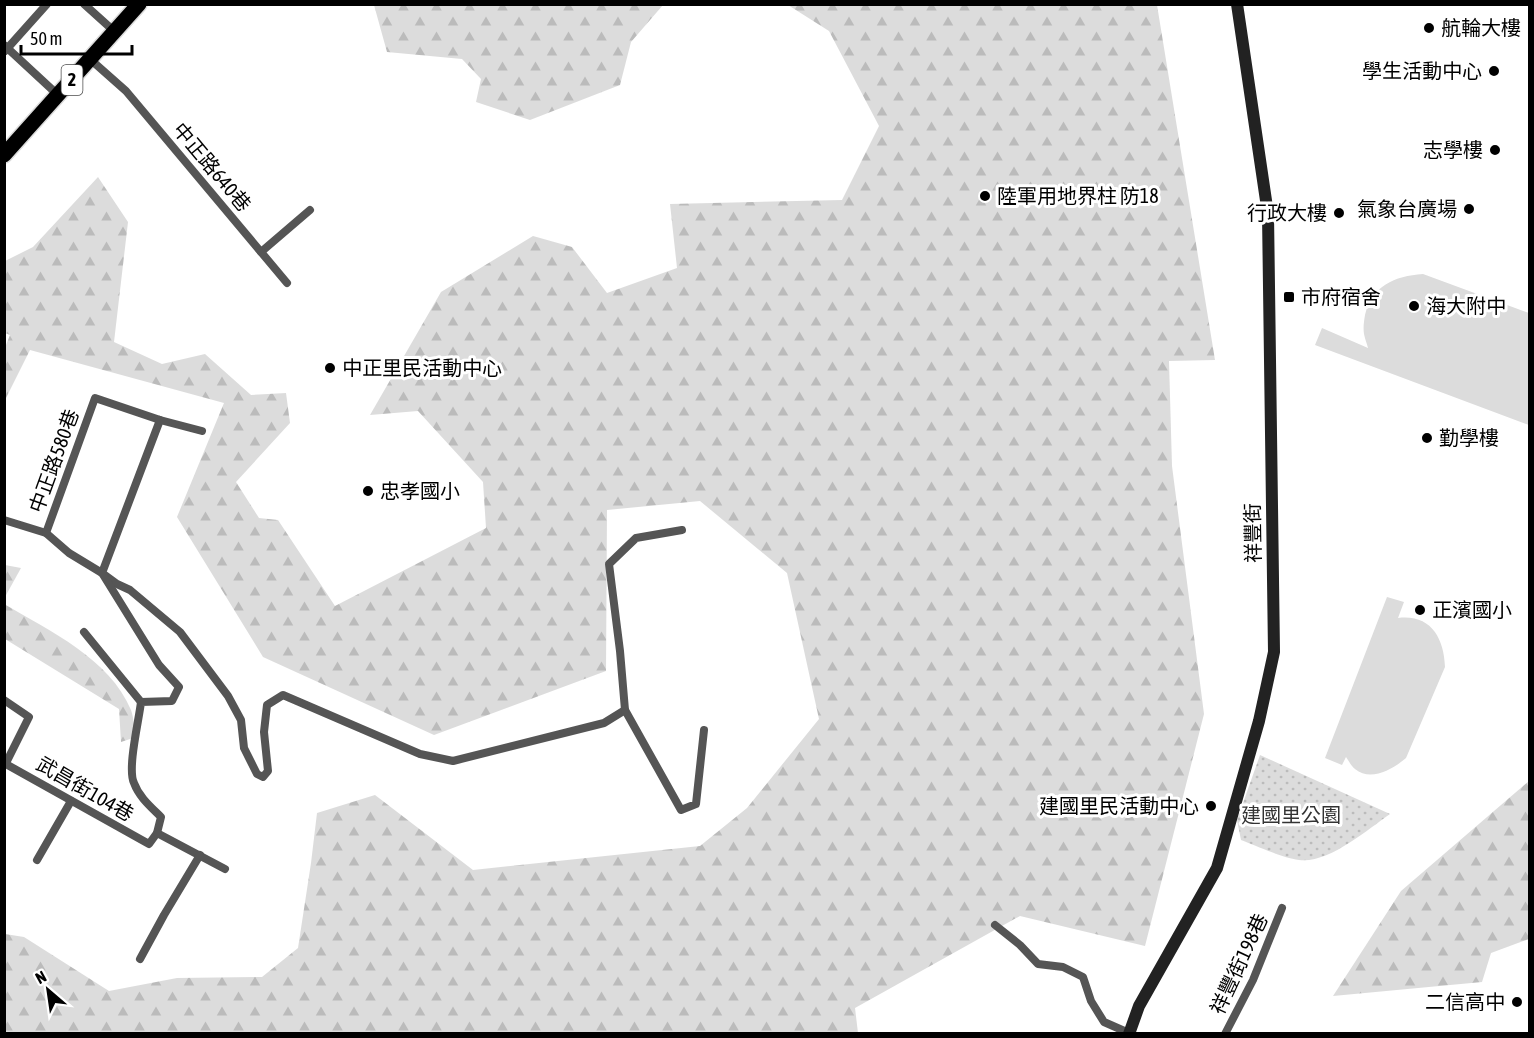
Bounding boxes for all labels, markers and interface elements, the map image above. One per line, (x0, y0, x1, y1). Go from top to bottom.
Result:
place label: 航輪大樓 (1441, 16, 1521, 39)
scale bar (21, 18, 132, 56)
marker: 航輪大樓 (1422, 21, 1436, 35)
text: 50 m (30, 28, 62, 49)
place label: 學生活動中心 (1362, 59, 1482, 82)
marker: 學生活動中心 (1487, 64, 1501, 78)
road number: 2 (62, 65, 82, 95)
street label: 中正路640巷 (169, 118, 256, 216)
place label: 志學樓 (1423, 138, 1483, 161)
marker: 志學樓 (1488, 143, 1502, 157)
place label: 陸軍用地界柱 防18 (997, 184, 1159, 207)
marker: 陸軍用地界柱 防18 (978, 189, 992, 203)
place label: 氣象台廣場 (1357, 197, 1457, 220)
place label: 行政大樓 (1247, 201, 1327, 224)
marker: 氣象台廣場 (1462, 202, 1476, 216)
marker: 行政大樓 (1332, 206, 1346, 220)
place label: 市府宿舍 (1301, 285, 1381, 308)
marker: 市府宿舍 (1282, 290, 1296, 304)
place label: 海大附中 (1426, 294, 1506, 317)
marker: 海大附中 (1407, 299, 1421, 313)
place label: 中正里民活動中心 (342, 356, 502, 379)
marker: 中正里民活動中心 (323, 361, 337, 375)
street label: 中正路580巷 (24, 406, 83, 516)
place label: 勤學樓 (1439, 426, 1499, 449)
marker: 勤學樓 (1420, 431, 1434, 445)
place label: 忠孝國小 (380, 479, 460, 502)
marker: 忠孝國小 (361, 484, 375, 498)
street label: 祥豐街 (1240, 503, 1265, 563)
place label: 正濱國小 (1432, 598, 1512, 621)
marker: 正濱國小 (1413, 603, 1427, 617)
street label: 武昌街104巷 (33, 752, 138, 826)
place label: 建國里民活動中心 (1039, 794, 1199, 817)
marker: 建國里民活動中心 (1204, 799, 1218, 813)
park label: 建國里公園 (1241, 803, 1341, 826)
street label: 祥豐街198巷 (1205, 910, 1272, 1018)
north arrow (18, 960, 78, 1020)
text: N (32, 967, 49, 987)
place label: 二信高中 (1425, 990, 1505, 1013)
marker: 二信高中 (1510, 995, 1524, 1009)

